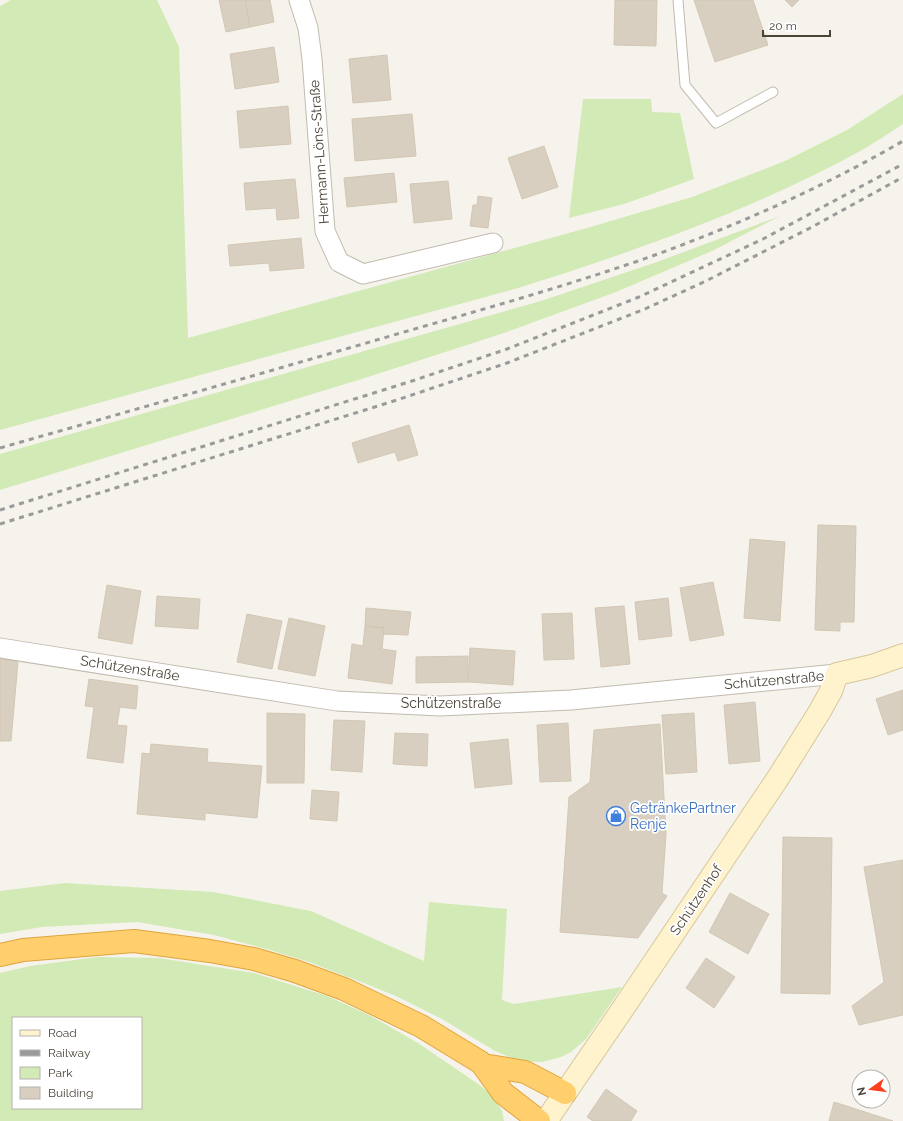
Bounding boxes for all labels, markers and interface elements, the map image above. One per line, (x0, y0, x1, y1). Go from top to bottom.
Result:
scale bar (763, 12, 830, 38)
text: 20 m (769, 19, 797, 33)
street label: Hermann-Löns-Straße (306, 79, 332, 225)
street label: Schützenstraße (79, 652, 181, 684)
street label: Schützenstraße (723, 668, 825, 692)
street label: Schützenstraße (401, 695, 501, 711)
place label: GetränkePartner Renje (630, 800, 736, 832)
shop icon: GetränkePartner Renje (605, 805, 627, 827)
street label: Schützenhof (667, 861, 726, 938)
legend (12, 1017, 142, 1109)
text: Road (48, 1026, 77, 1040)
text: Railway (48, 1046, 91, 1060)
text: Park (48, 1066, 73, 1080)
north arrow (851, 1069, 891, 1109)
text: Building (48, 1086, 94, 1100)
text: N (854, 1086, 869, 1097)

